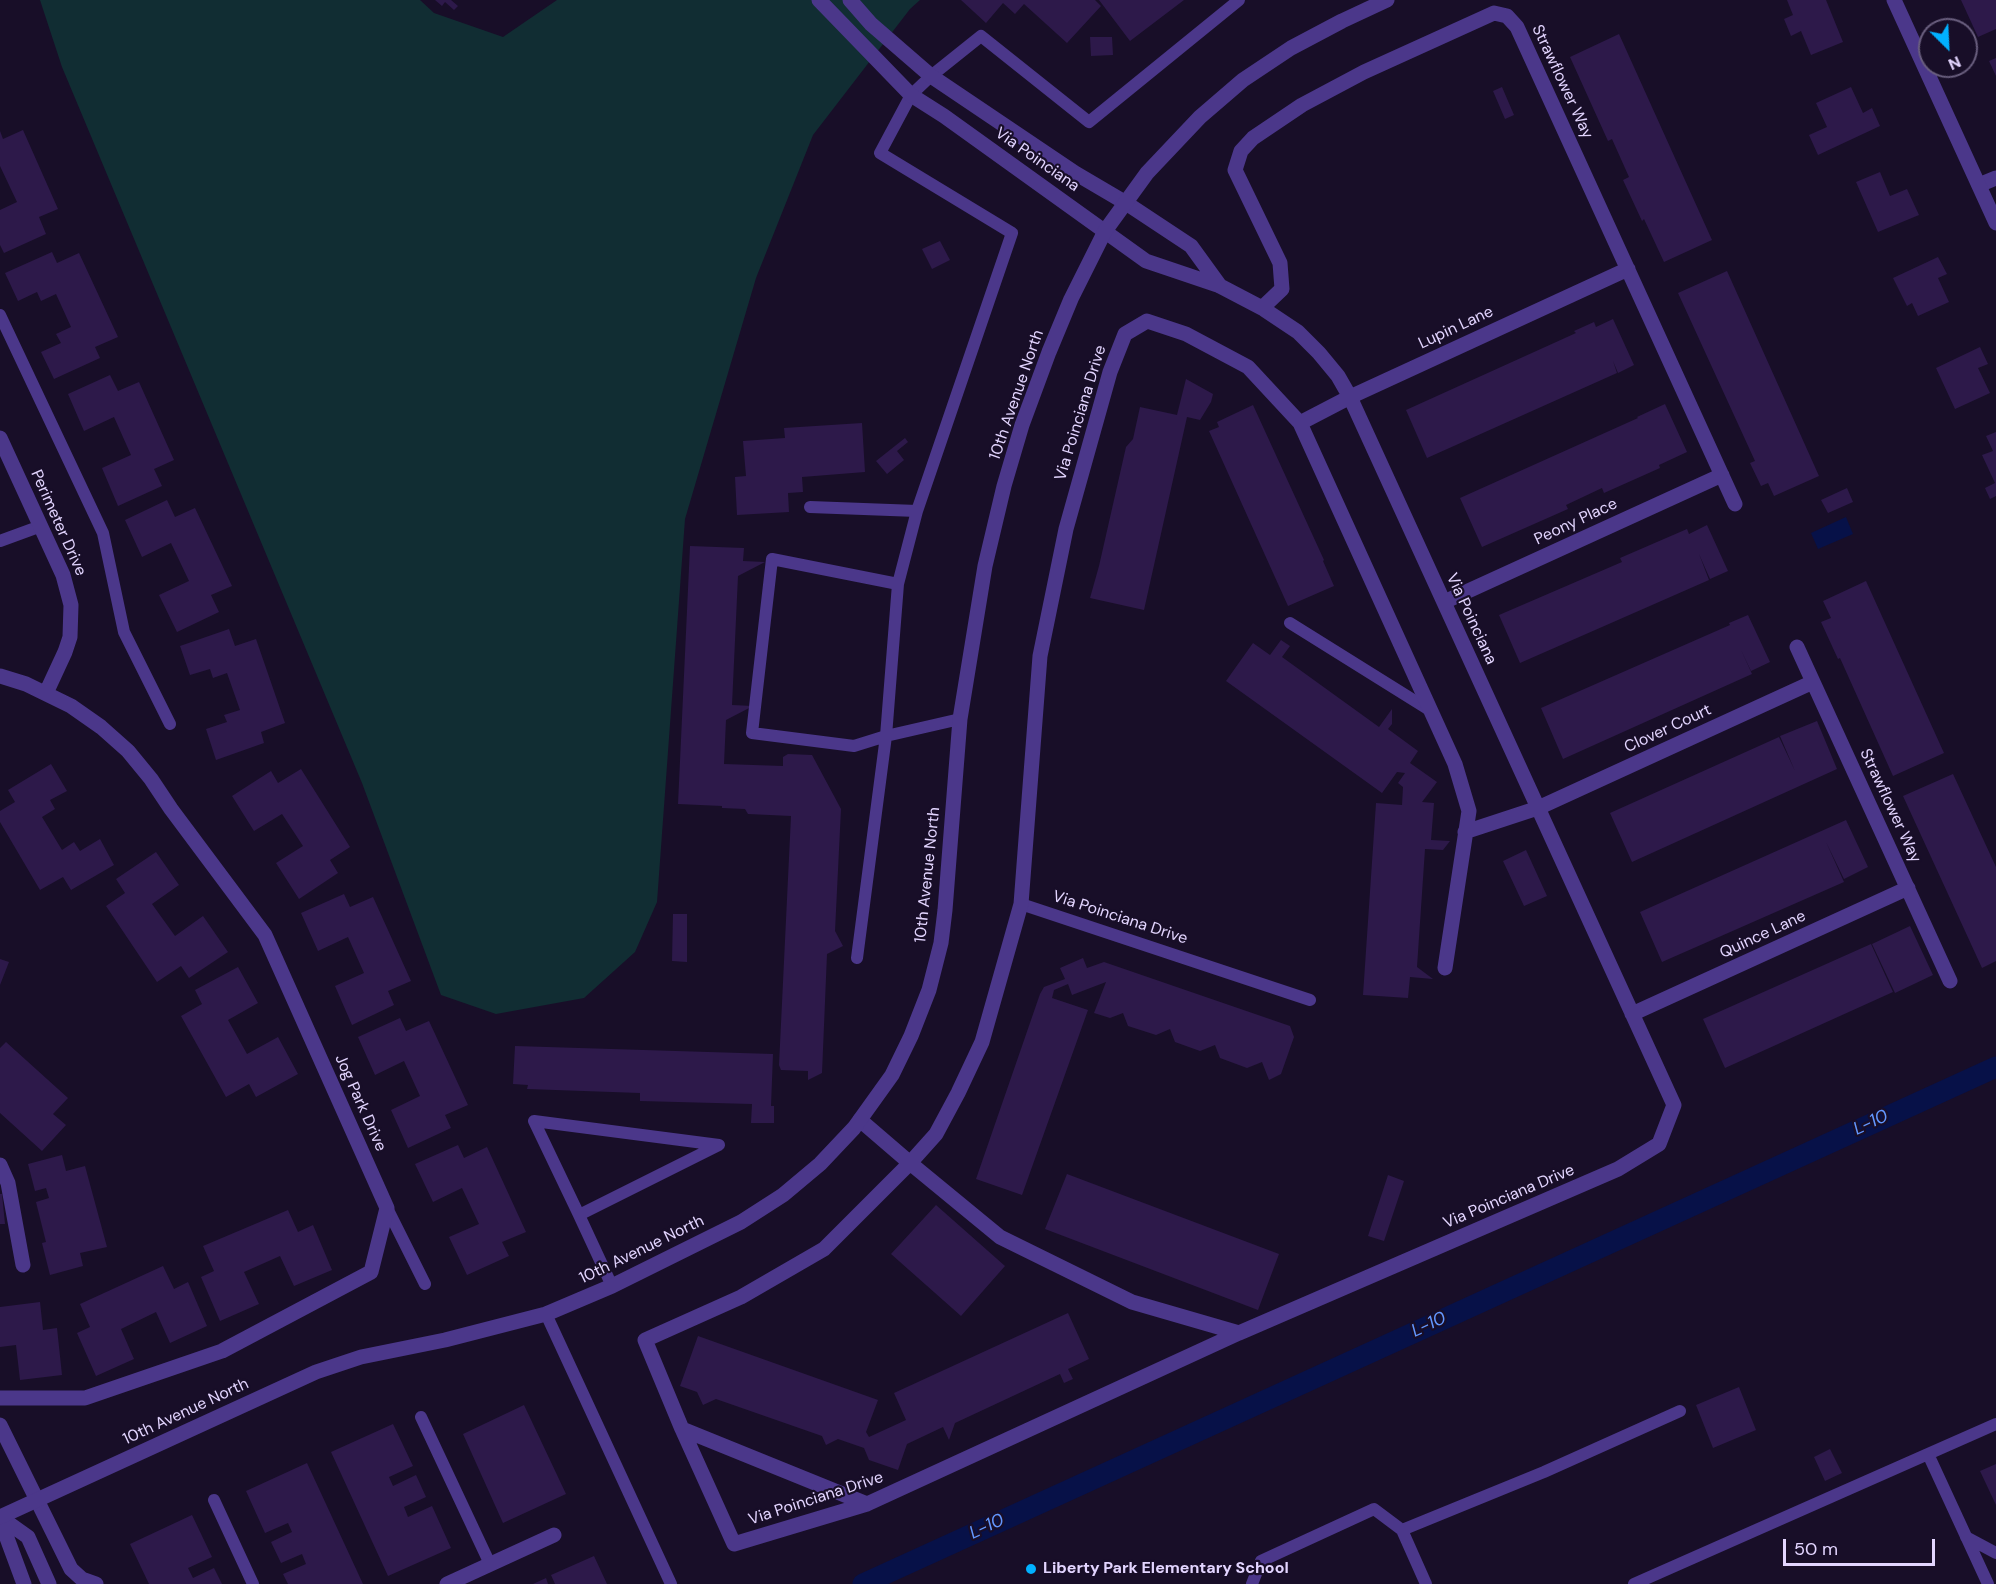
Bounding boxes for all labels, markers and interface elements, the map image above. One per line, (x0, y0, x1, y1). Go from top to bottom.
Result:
north arrow (1918, 18, 1978, 78)
street label: Strawflower Way (1527, 22, 1597, 142)
text: N (1945, 51, 1964, 75)
street label: Via Poinciana (991, 124, 1083, 196)
street label: Lupin Lane (1416, 302, 1496, 354)
street label: 10th Avenue North (986, 327, 1048, 463)
street label: Via Poinciana Drive (1051, 343, 1111, 483)
street label: Perimeter Drive (26, 467, 90, 579)
street label: Peony Place (1531, 494, 1621, 550)
street label: Via Poinciana (1442, 570, 1500, 668)
street label: Clover Court (1621, 700, 1715, 758)
street label: Strawflower Way (1855, 746, 1925, 866)
street label: 10th Avenue North (911, 806, 945, 944)
street label: Via Poinciana Drive (1050, 887, 1190, 949)
street label: Quince Lane (1717, 907, 1809, 963)
street label: Jog Park Drive (330, 1052, 390, 1154)
water label: L-10 (1850, 1106, 1892, 1140)
street label: Via Poinciana Drive (1441, 1161, 1577, 1233)
street label: 10th Avenue North (577, 1212, 707, 1288)
water label: L-10 (1408, 1308, 1450, 1342)
street label: 10th Avenue North (120, 1375, 252, 1449)
street label: Via Poinciana Drive (746, 1468, 886, 1530)
water label: L-10 (966, 1510, 1008, 1544)
scale bar (1786, 1527, 1938, 1565)
text: 50 m (1794, 1537, 1838, 1561)
place label: Liberty Park Elementary School (1043, 1559, 1289, 1579)
marker: Liberty Park Elementary School (1024, 1562, 1038, 1576)

